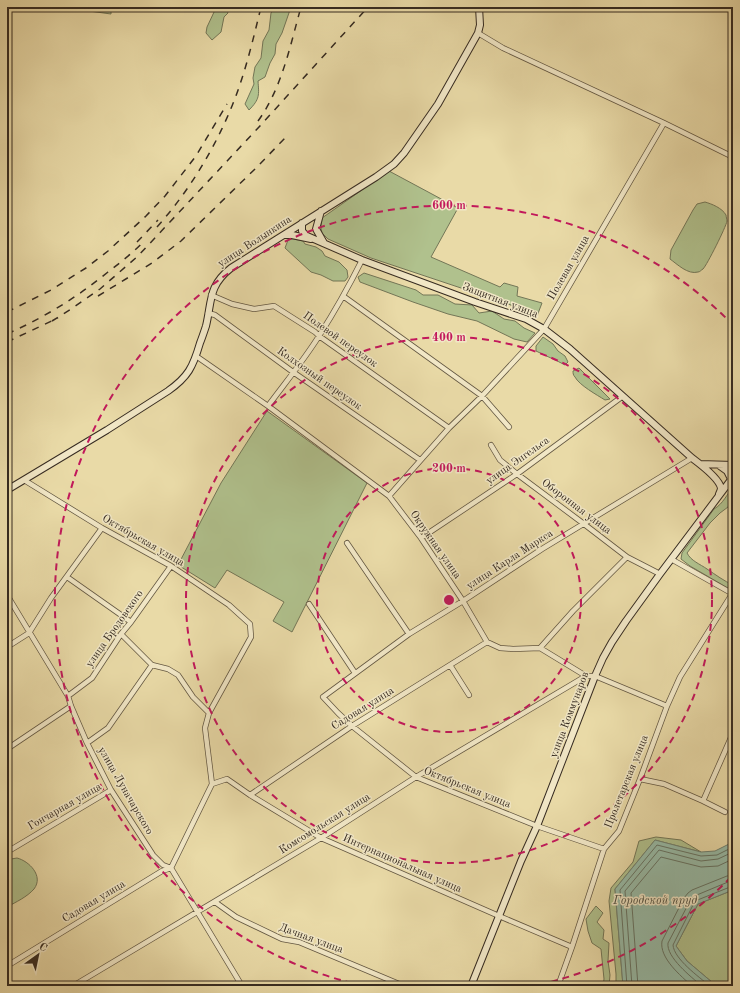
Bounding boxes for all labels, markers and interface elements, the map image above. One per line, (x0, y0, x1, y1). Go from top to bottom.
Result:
text: 600 m (432, 200, 466, 212)
street label: улица Волынкина (216, 214, 294, 270)
street label: Полевая улица (546, 233, 592, 302)
street label: Защитная улица (461, 281, 540, 321)
street label: Полевой переулок (301, 310, 380, 370)
text: 400 m (432, 332, 466, 344)
street label: Колхозный переулок (275, 346, 364, 413)
street label: улица Энгельса (484, 435, 552, 487)
text: 200 m (432, 463, 466, 475)
street label: Оборонная улица (539, 477, 613, 537)
street label: Окружная улица (407, 509, 463, 582)
street label: Октябрьская улица (100, 513, 187, 569)
street label: улица Карла Маркса (465, 528, 556, 592)
street label: улица Бродовского (84, 588, 146, 670)
centre of rings (442, 593, 456, 607)
street label: улица Коммунаров (549, 671, 591, 759)
street label: Садовая улица (330, 685, 397, 733)
street label: Пролетарская улица (603, 733, 651, 830)
street label: улица Луначарского (95, 745, 155, 837)
street label: Октябрьская улица (422, 765, 513, 811)
street label: Гончарная улица (26, 781, 104, 832)
street label: Комсомольская улица (277, 791, 373, 857)
street label: Интернациональная улица (341, 833, 464, 896)
street label: Садовая улица (61, 879, 128, 925)
water label: Городской пруд (612, 895, 697, 907)
street label: Дачная улица (277, 922, 345, 956)
north arrow (18, 935, 58, 975)
text: С (37, 941, 49, 954)

